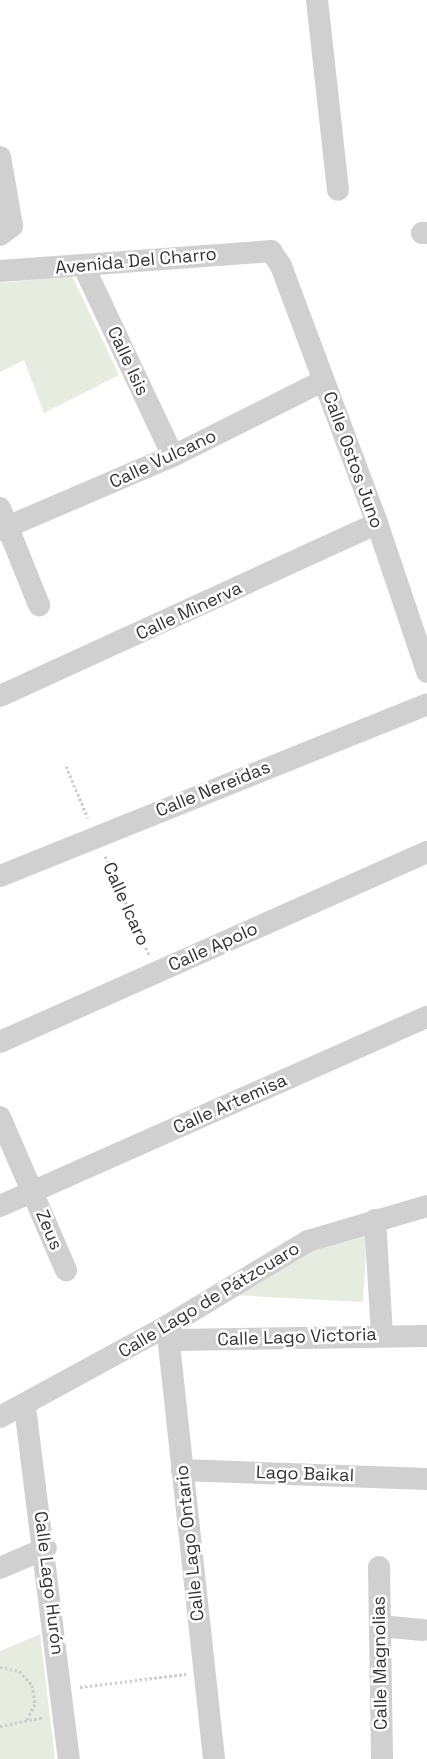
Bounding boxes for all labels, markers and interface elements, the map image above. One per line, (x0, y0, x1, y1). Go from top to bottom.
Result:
street label: Avenida Del Charro (54, 243, 218, 279)
street label: Calle Isis (103, 323, 153, 399)
street label: Calle Ostos Juno (318, 389, 388, 531)
street label: Calle Vulcano (106, 425, 220, 493)
street label: Calle Minerva (133, 577, 245, 645)
street label: Calle Nereidas (153, 756, 273, 822)
street label: Calle Icaro (98, 859, 154, 949)
street label: Calle Apolo (165, 918, 261, 976)
street label: Calle Artemisa (170, 1069, 290, 1139)
street label: Zeus (31, 1207, 67, 1253)
street label: Calle Lago de Pátzcuaro (114, 1237, 304, 1363)
street label: Calle Lago Victoria (217, 1323, 377, 1351)
street label: Lago Baikal (256, 1461, 354, 1487)
street label: Calle Lago Ontario (171, 1464, 209, 1622)
street label: Calle Lago Hurón (29, 1510, 69, 1656)
street label: Calle Magnolias (368, 1596, 392, 1730)

